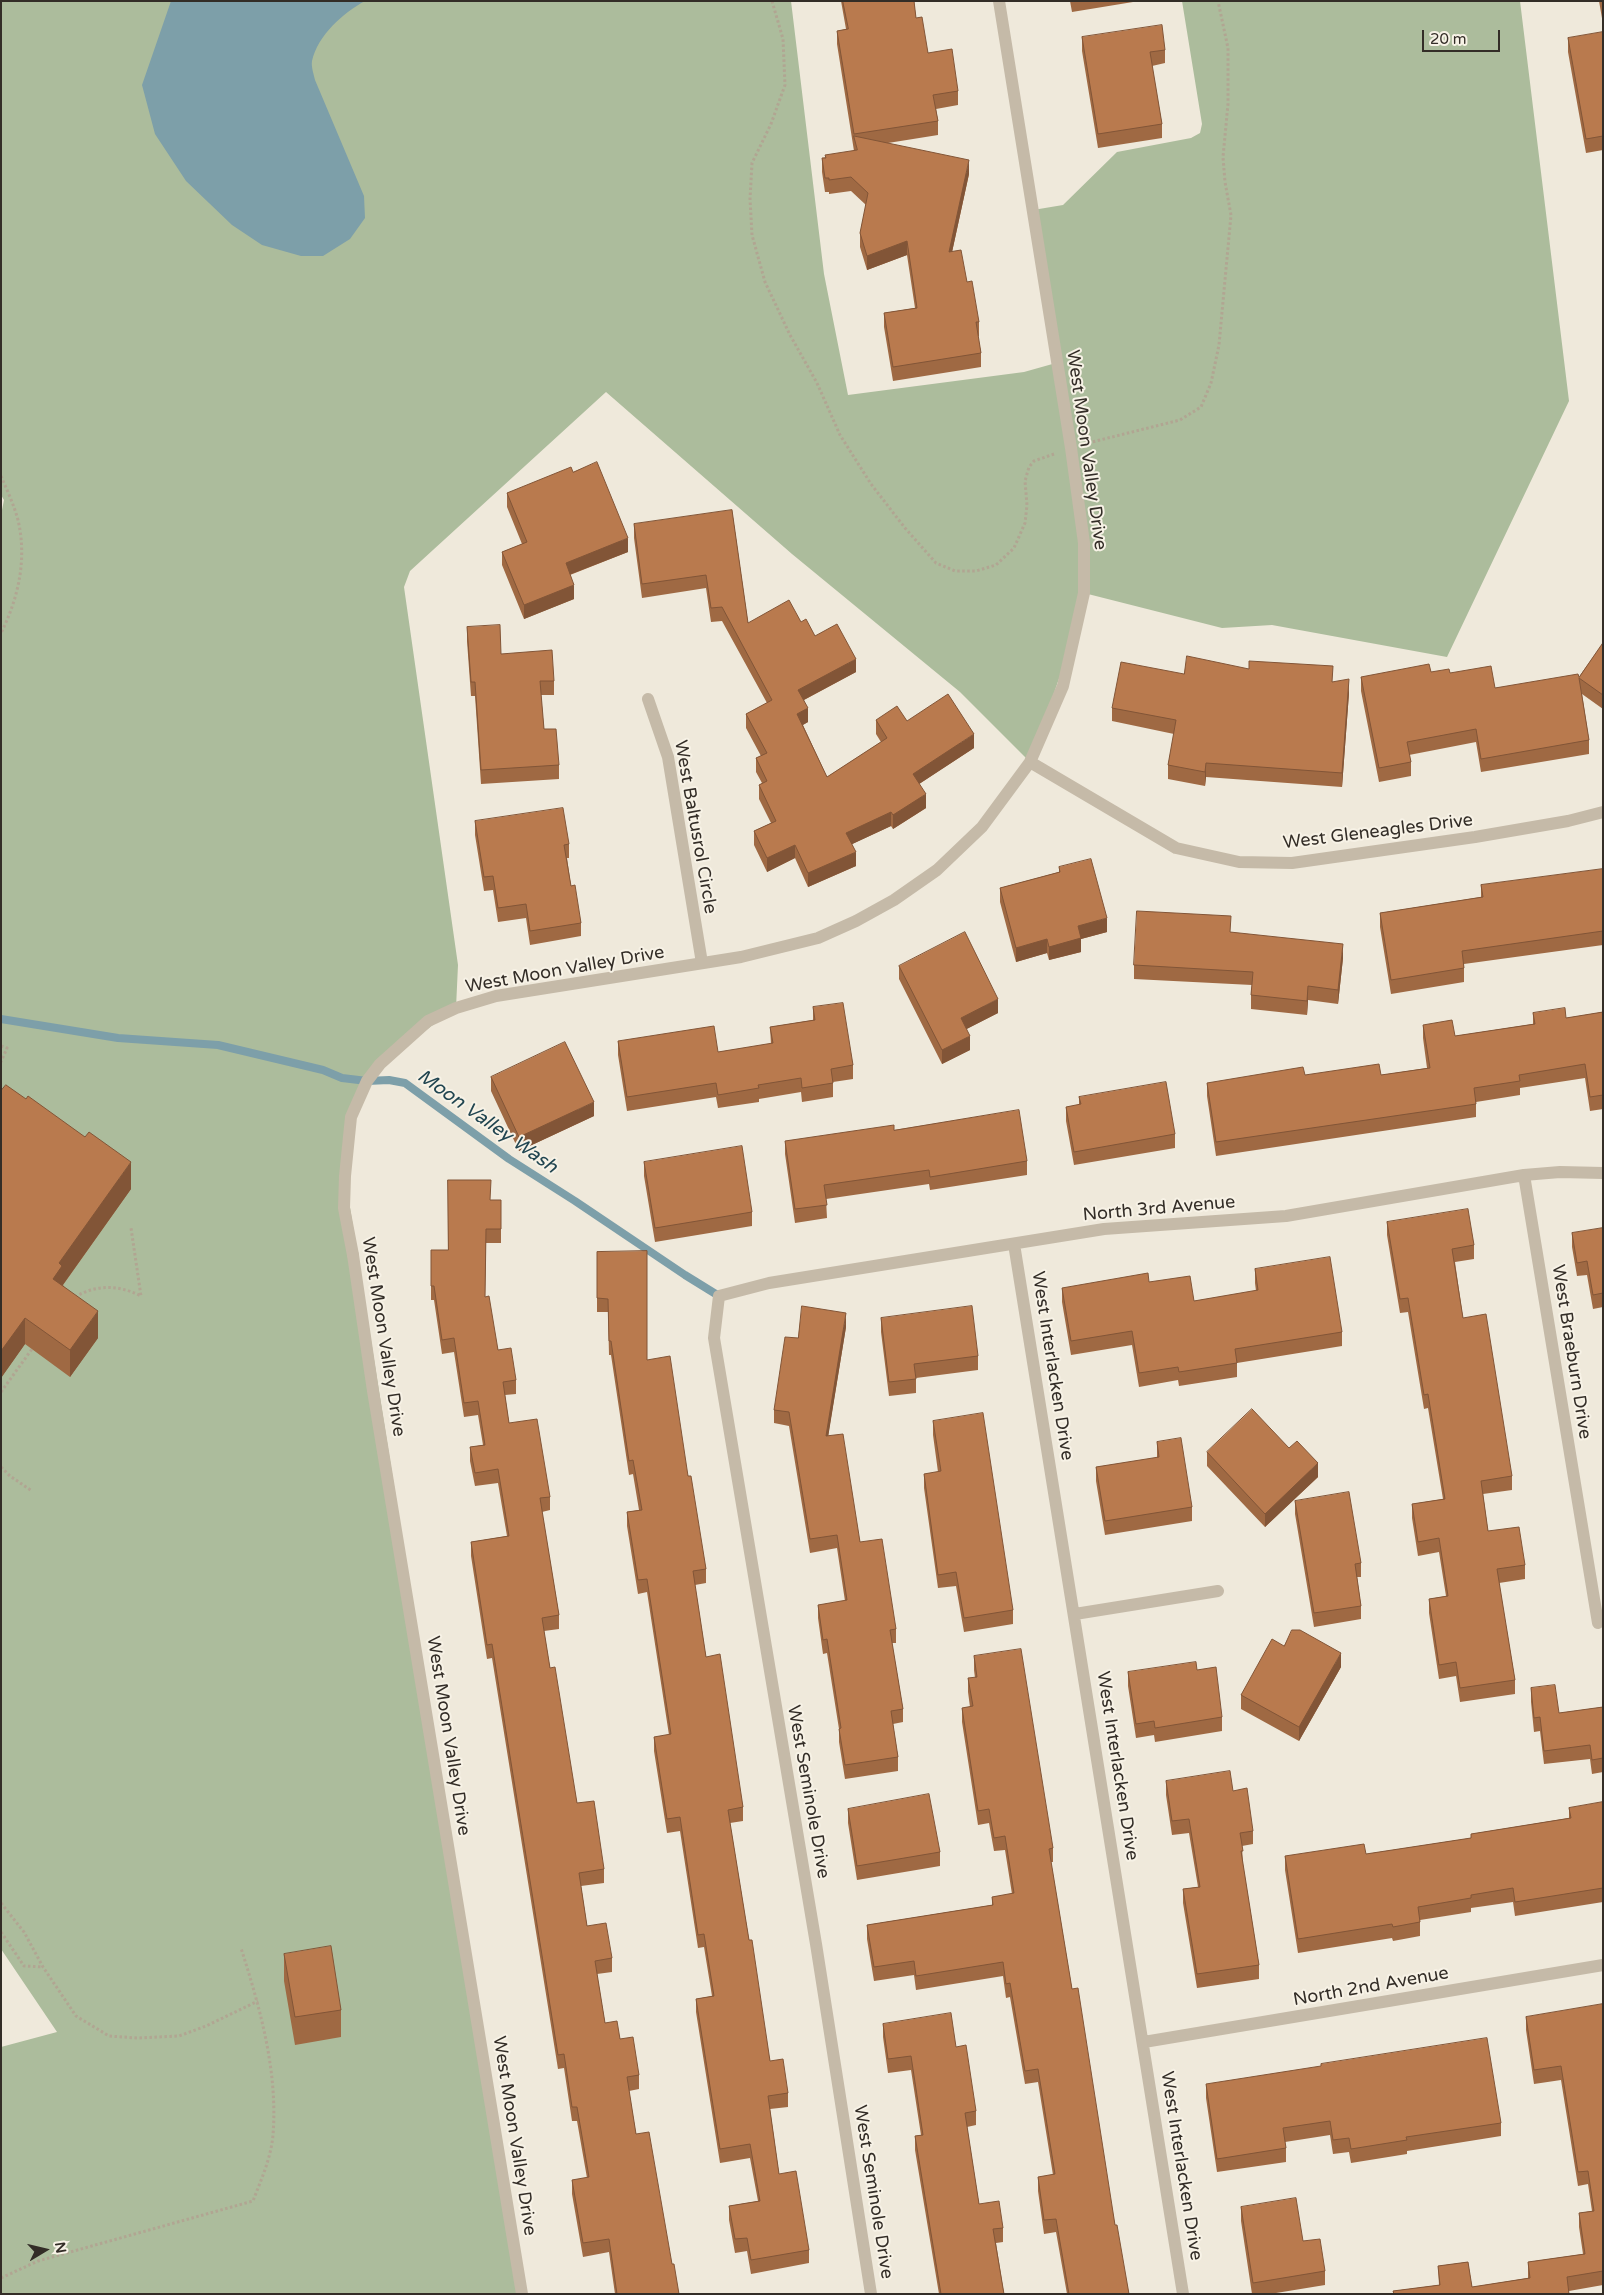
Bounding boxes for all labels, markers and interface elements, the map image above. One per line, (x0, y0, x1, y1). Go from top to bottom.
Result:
scale bar (1424, 20, 1502, 52)
text: 20 m (1430, 30, 1467, 48)
street label: West Moon Valley Drive (1061, 349, 1111, 551)
street label: West Baltusrol Circle (669, 739, 721, 915)
street label: West Gleneagles Drive (1282, 810, 1474, 854)
street label: West Moon Valley Drive (464, 942, 666, 998)
water label: Moon Valley Wash (413, 1065, 561, 1179)
street label: North 3rd Avenue (1082, 1192, 1236, 1226)
street label: West Moon Valley Drive (357, 1236, 409, 1438)
street label: West Braeburn Drive (1547, 1263, 1595, 1441)
street label: West Interlacken Drive (1026, 1270, 1078, 1462)
street label: West Moon Valley Drive (422, 1635, 474, 1837)
street label: West Interlacken Drive (1091, 1670, 1143, 1862)
street label: West Seminole Drive (782, 1704, 834, 1880)
street label: North 2nd Avenue (1292, 1963, 1450, 2011)
street label: West Moon Valley Drive (488, 2035, 540, 2237)
street label: West Interlacken Drive (1155, 2070, 1207, 2262)
street label: West Seminole Drive (849, 2104, 897, 2280)
north arrow (20, 2225, 70, 2275)
text: N (51, 2241, 70, 2254)

